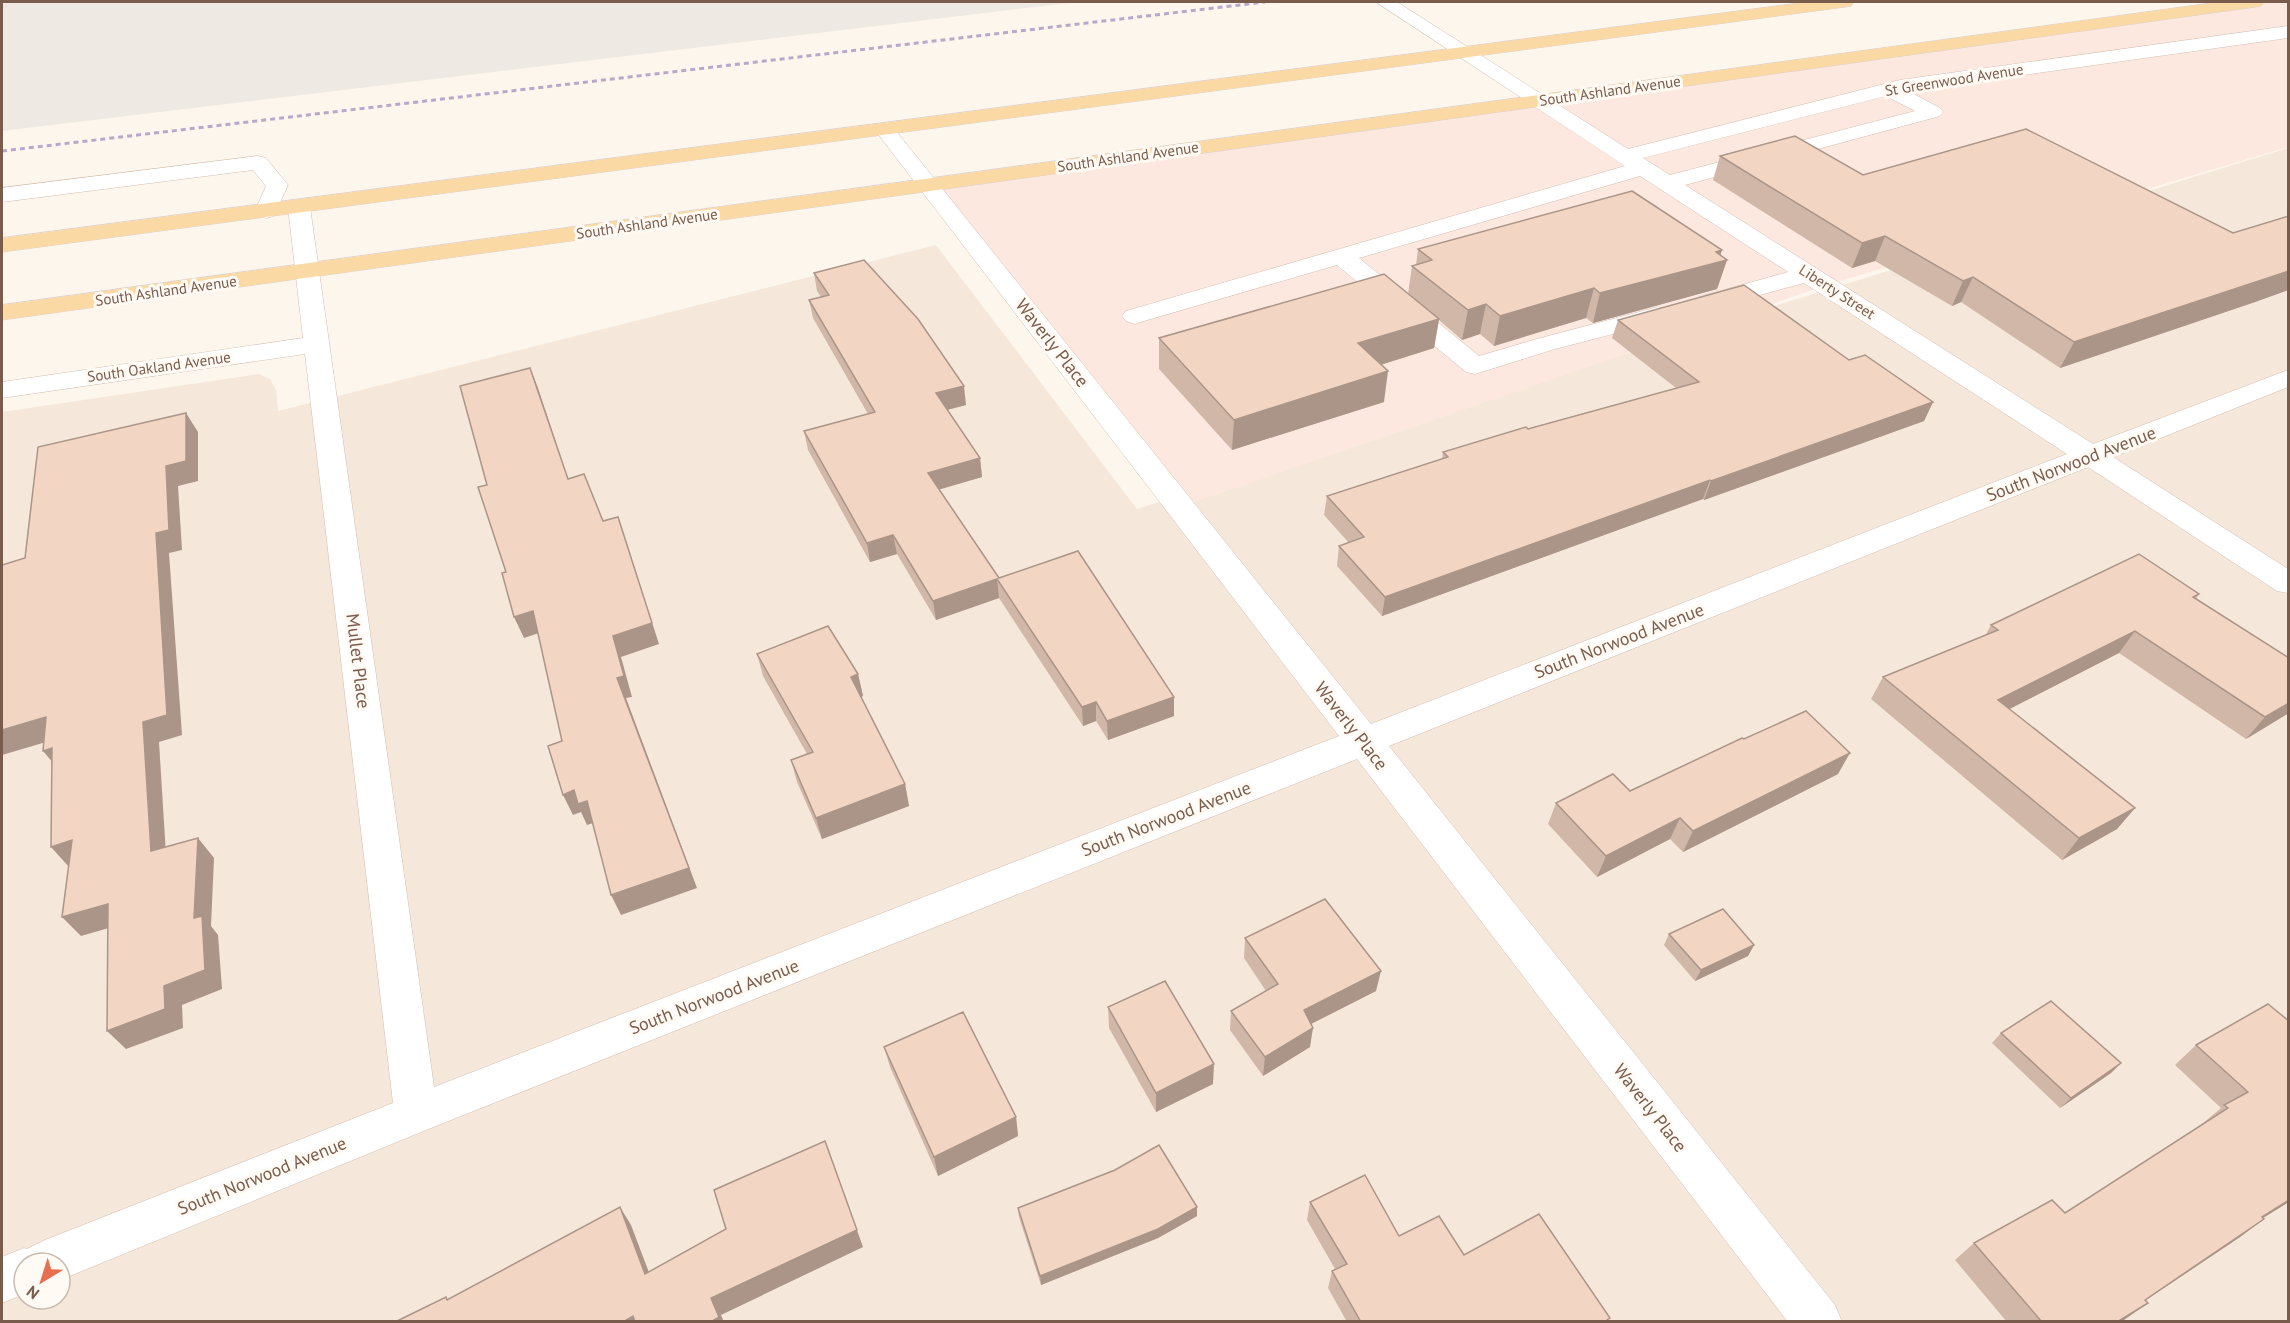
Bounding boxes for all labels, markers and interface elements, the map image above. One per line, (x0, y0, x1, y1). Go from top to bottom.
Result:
street label: St Greenwood Avenue (1883, 59, 2025, 100)
street label: South Ashland Avenue (1538, 71, 1682, 110)
street label: South Ashland Avenue (1056, 137, 1200, 176)
street label: South Ashland Avenue (575, 204, 719, 243)
street label: Liberty Street (1796, 260, 1879, 323)
street label: South Ashland Avenue (94, 271, 238, 310)
street label: Waverly Place (1011, 294, 1094, 391)
street label: South Oakland Avenue (86, 347, 232, 386)
street label: South Norwood Avenue (1983, 421, 2159, 507)
street label: South Norwood Avenue (1531, 598, 1707, 684)
street label: Mullet Place (341, 612, 376, 710)
street label: Waverly Place (1310, 677, 1393, 774)
street label: South Norwood Avenue (1078, 776, 1254, 862)
street label: South Norwood Avenue (626, 954, 802, 1040)
street label: Waverly Place (1609, 1059, 1692, 1156)
street label: South Norwood Avenue (174, 1131, 350, 1220)
north arrow (12, 1251, 72, 1311)
text: N (22, 1282, 43, 1304)

